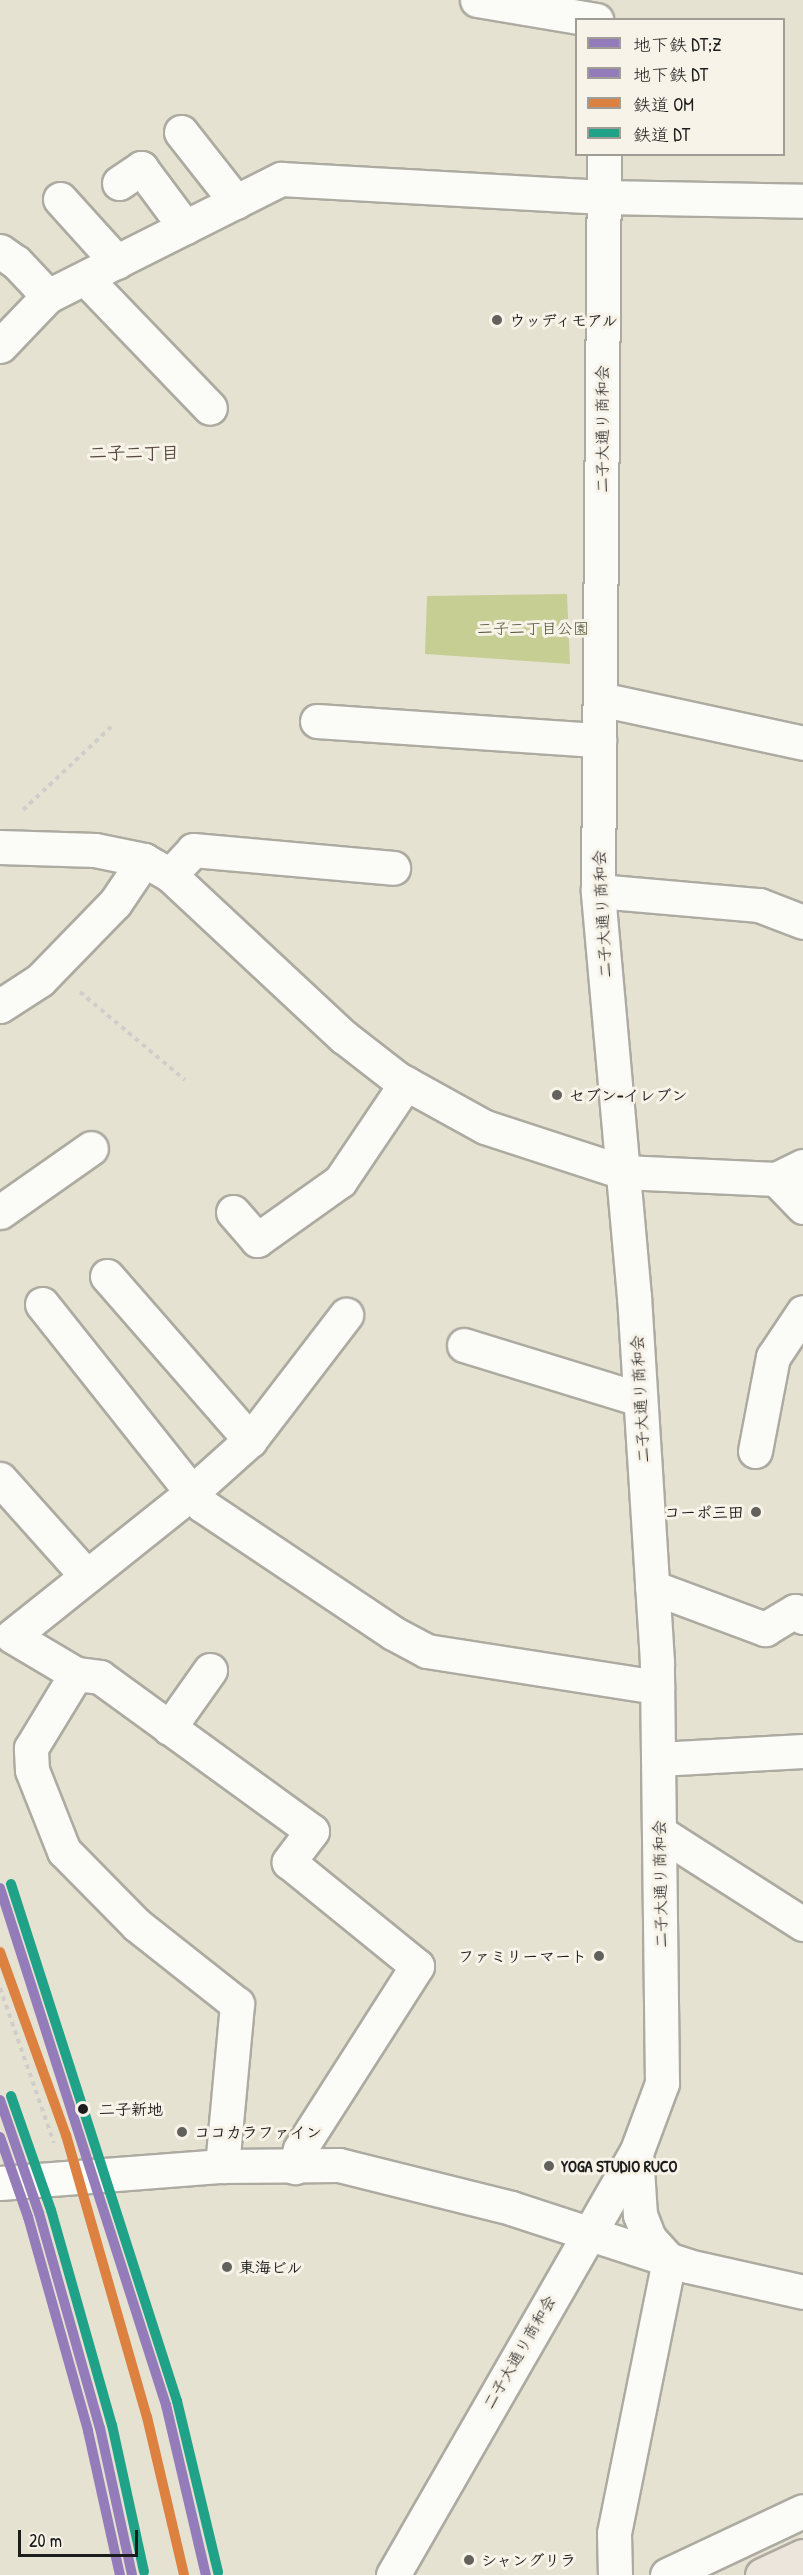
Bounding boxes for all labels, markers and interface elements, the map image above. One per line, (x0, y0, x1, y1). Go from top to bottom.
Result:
legend (575, 18, 785, 156)
text: 地下鉄 DT;Z (633, 32, 721, 57)
text: 地下鉄 DT (633, 62, 708, 87)
text: 鉄道 OM (633, 92, 694, 117)
text: 鉄道 DT (633, 122, 690, 147)
place label: ウッディモアル (509, 310, 621, 330)
marker: ウッディモアル (490, 313, 504, 327)
street label: 二子大通り商和会 (592, 365, 612, 493)
district label: 二子二丁目 (89, 442, 179, 464)
park label: 二子二丁目公園 (477, 618, 589, 638)
street label: 二子大通り商和会 (589, 850, 615, 978)
place label: セブン-イレブン (569, 1085, 687, 1105)
marker: セブン-イレブン (550, 1088, 564, 1102)
street label: 二子大通り商和会 (627, 1335, 653, 1463)
place label: コーポ三田 (664, 1502, 744, 1522)
marker: コーポ三田 (749, 1505, 763, 1519)
street label: 二子大通り商和会 (649, 1820, 671, 1948)
place label: ファミリーマート (459, 1946, 587, 1966)
marker: ファミリーマート (592, 1949, 606, 1963)
marker: 二子新地 (72, 2098, 94, 2120)
place label: 二子新地 (99, 2099, 163, 2119)
place label: ココカラファイン (194, 2122, 322, 2142)
marker: ココカラファイン (175, 2125, 189, 2139)
place label: YOGA STUDIO RUCO (561, 2156, 677, 2176)
marker: YOGA STUDIO RUCO (542, 2159, 556, 2173)
place label: 東海ビル (239, 2257, 303, 2277)
marker: 東海ビル (220, 2260, 234, 2274)
street label: 二子大通り商和会 (479, 2292, 559, 2412)
scale bar (21, 2518, 141, 2556)
text: 20 m (29, 2528, 62, 2553)
place label: シャングリラ (481, 2550, 577, 2570)
marker: シャングリラ (462, 2553, 476, 2567)

